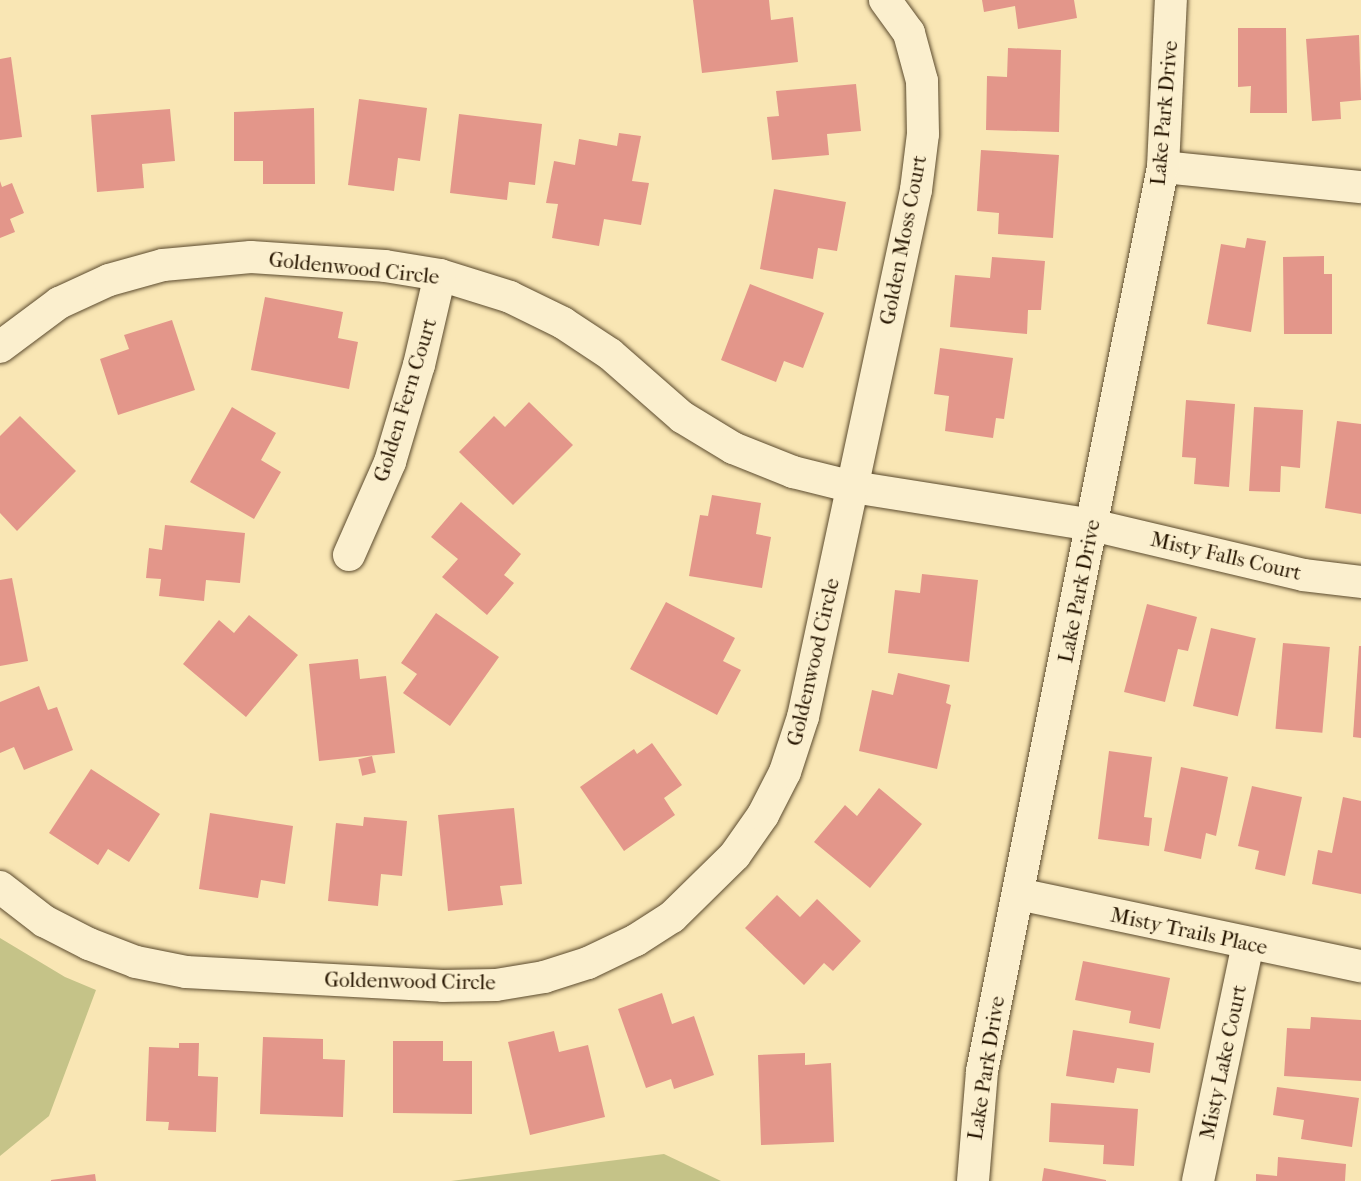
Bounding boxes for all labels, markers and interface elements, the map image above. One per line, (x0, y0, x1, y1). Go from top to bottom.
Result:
street label: Lake Park Drive (1145, 39, 1183, 187)
street label: Golden Moss Court (874, 153, 932, 327)
street label: Goldenwood Circle (267, 247, 441, 289)
street label: Golden Fern Court (368, 315, 442, 485)
street label: Lake Park Drive (1053, 517, 1105, 665)
street label: Misty Falls Court (1148, 526, 1304, 586)
street label: Goldenwood Circle (781, 576, 845, 748)
street label: Misty Trails Place (1108, 902, 1270, 960)
street label: Goldenwood Circle (324, 967, 496, 995)
street label: Misty Lake Court (1194, 983, 1252, 1141)
street label: Lake Park Drive (962, 994, 1010, 1142)

